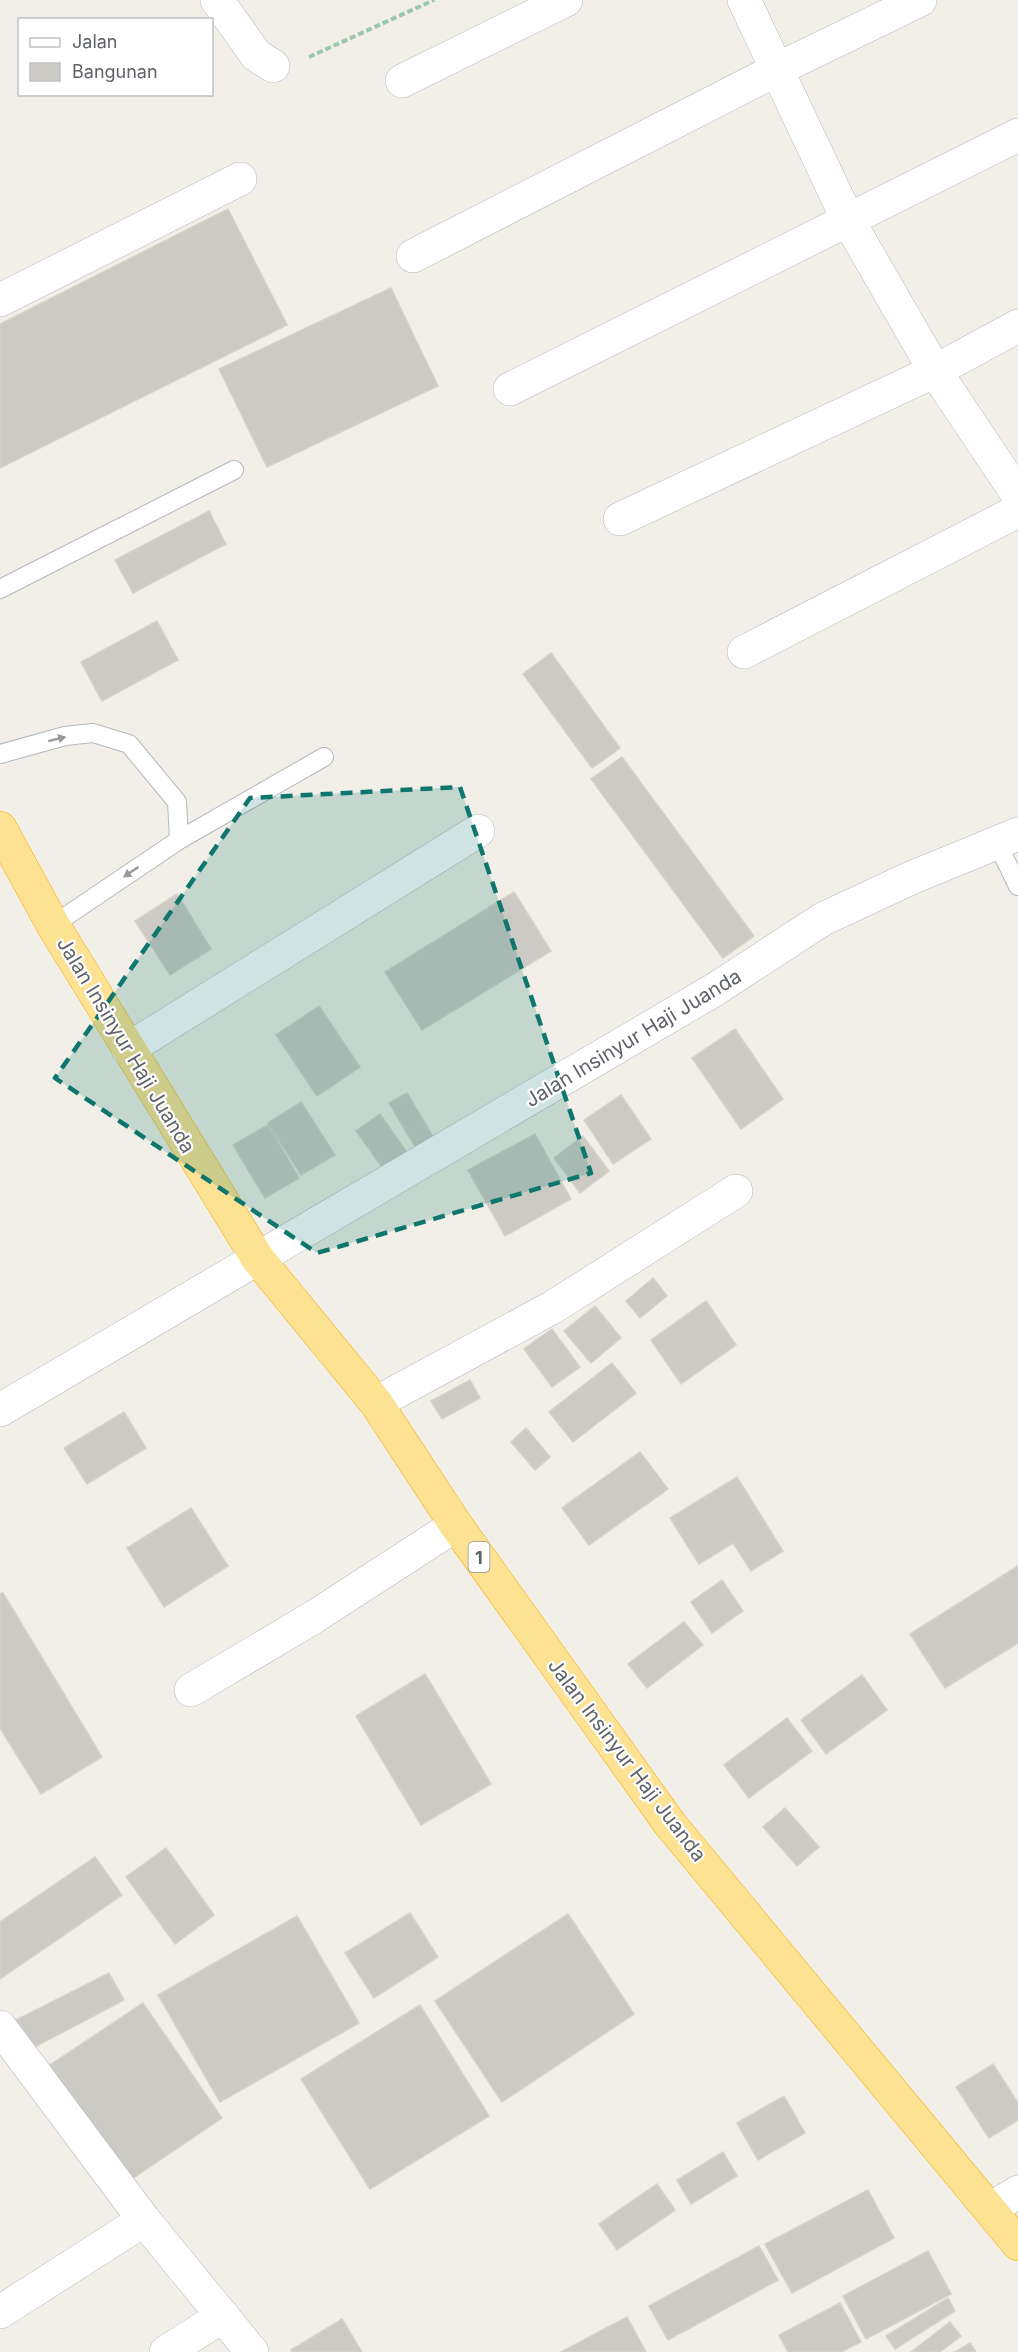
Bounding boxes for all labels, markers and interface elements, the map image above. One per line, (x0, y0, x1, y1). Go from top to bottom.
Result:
legend (18, 18, 213, 96)
text: Jalan (72, 31, 117, 52)
text: Bangunan (72, 61, 158, 82)
one-way arrow (48, 734, 66, 743)
one-way arrow (123, 866, 139, 877)
street label: Jalan Insinyur Haji Juanda (52, 933, 200, 1157)
street label: Jalan Insinyur Haji Juanda (521, 964, 745, 1112)
road number: 1 (468, 1542, 490, 1572)
street label: Jalan Insinyur Haji Juanda (543, 1654, 711, 1866)

